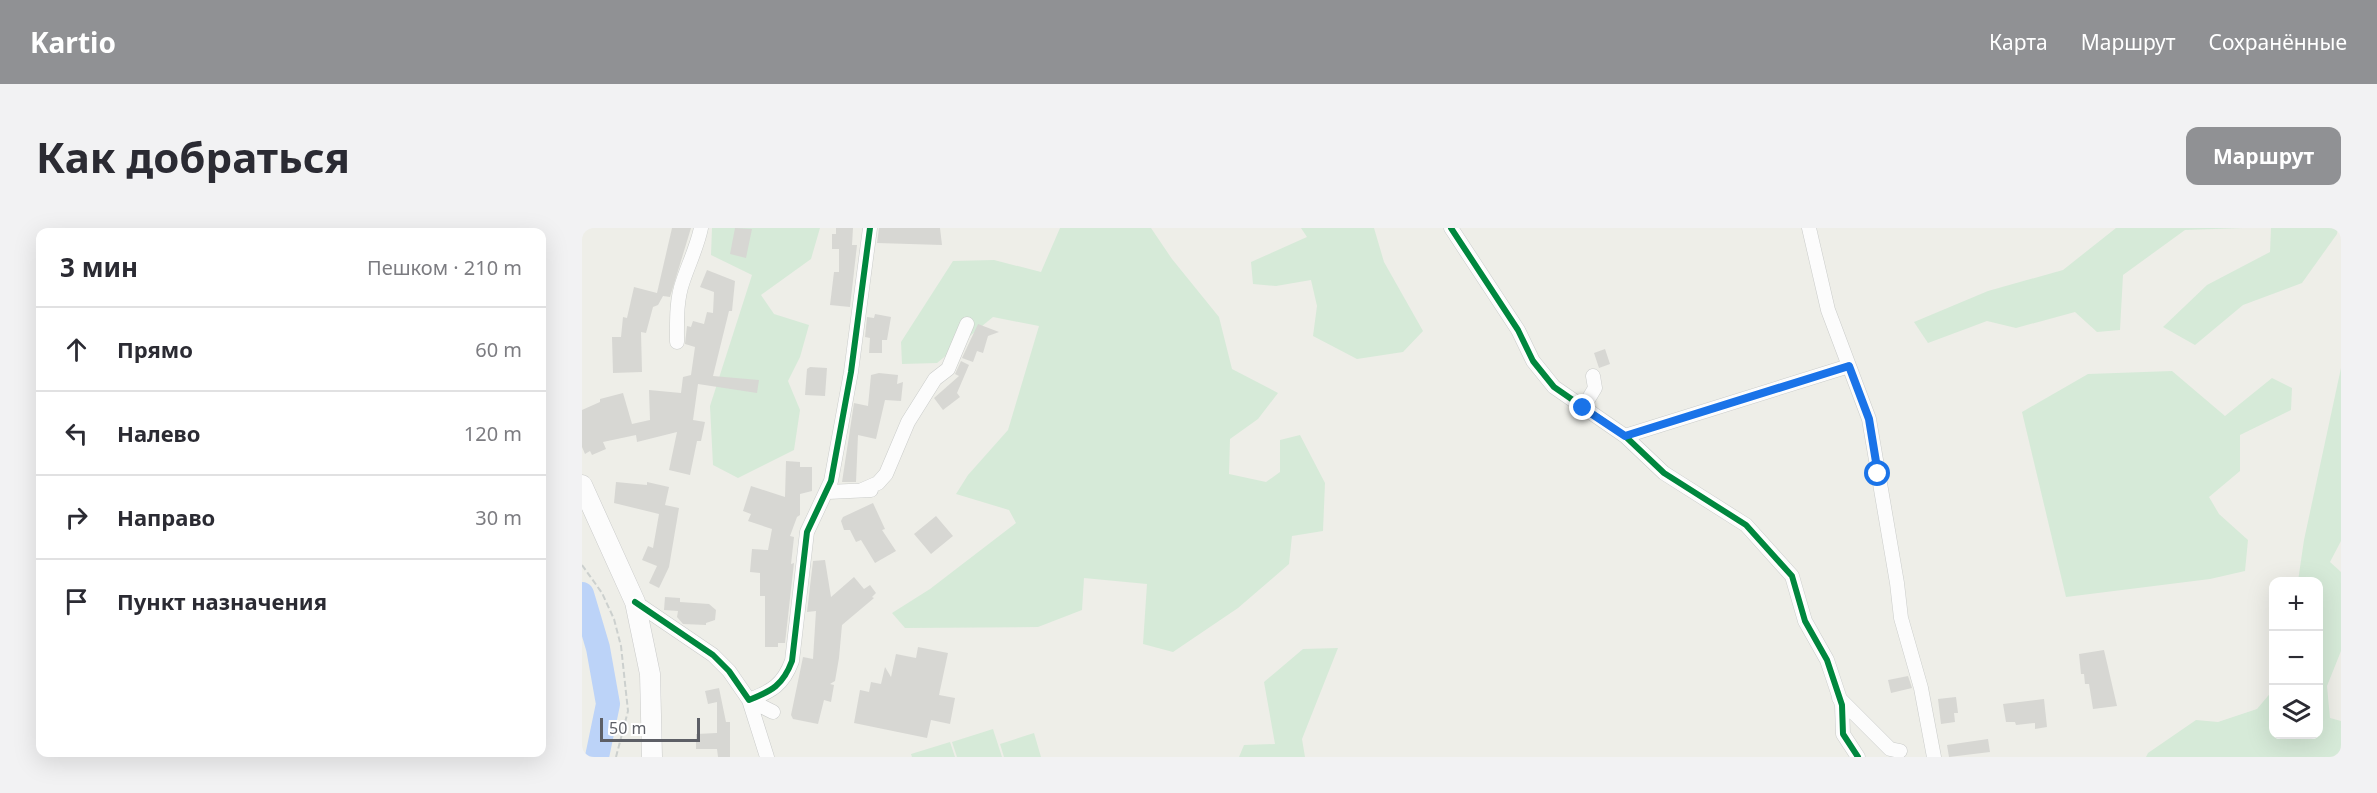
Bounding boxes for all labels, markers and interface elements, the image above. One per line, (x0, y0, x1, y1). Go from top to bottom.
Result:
text: Kartio (30, 23, 116, 61)
text: Карта (1989, 28, 2048, 56)
text: Маршрут (2081, 28, 2176, 56)
text: Сохранённые (2209, 28, 2347, 56)
button: Маршрут (2186, 127, 2341, 185)
text: Как добраться (36, 128, 350, 185)
text: 3 мин (60, 249, 138, 285)
text: Пешком · 210 m (367, 254, 522, 281)
icon: ahead (60, 333, 93, 366)
text: Прямо (117, 334, 193, 364)
text: 60 m (475, 336, 522, 363)
route end (1569, 394, 1595, 420)
icon: left (60, 417, 93, 450)
text: Налево (117, 418, 200, 448)
text: 120 m (464, 420, 522, 447)
route start (1864, 460, 1890, 486)
icon: right (60, 501, 93, 534)
text: Направо (117, 502, 215, 532)
text: 30 m (475, 504, 522, 531)
map controls (2269, 577, 2323, 739)
button: + (2269, 577, 2323, 631)
icon: arrive (60, 585, 93, 618)
text: Пункт назначения (117, 586, 327, 616)
button: − (2269, 631, 2323, 685)
button: layers (2269, 685, 2323, 739)
scale bar (600, 715, 700, 742)
text: 50 m (609, 717, 646, 739)

